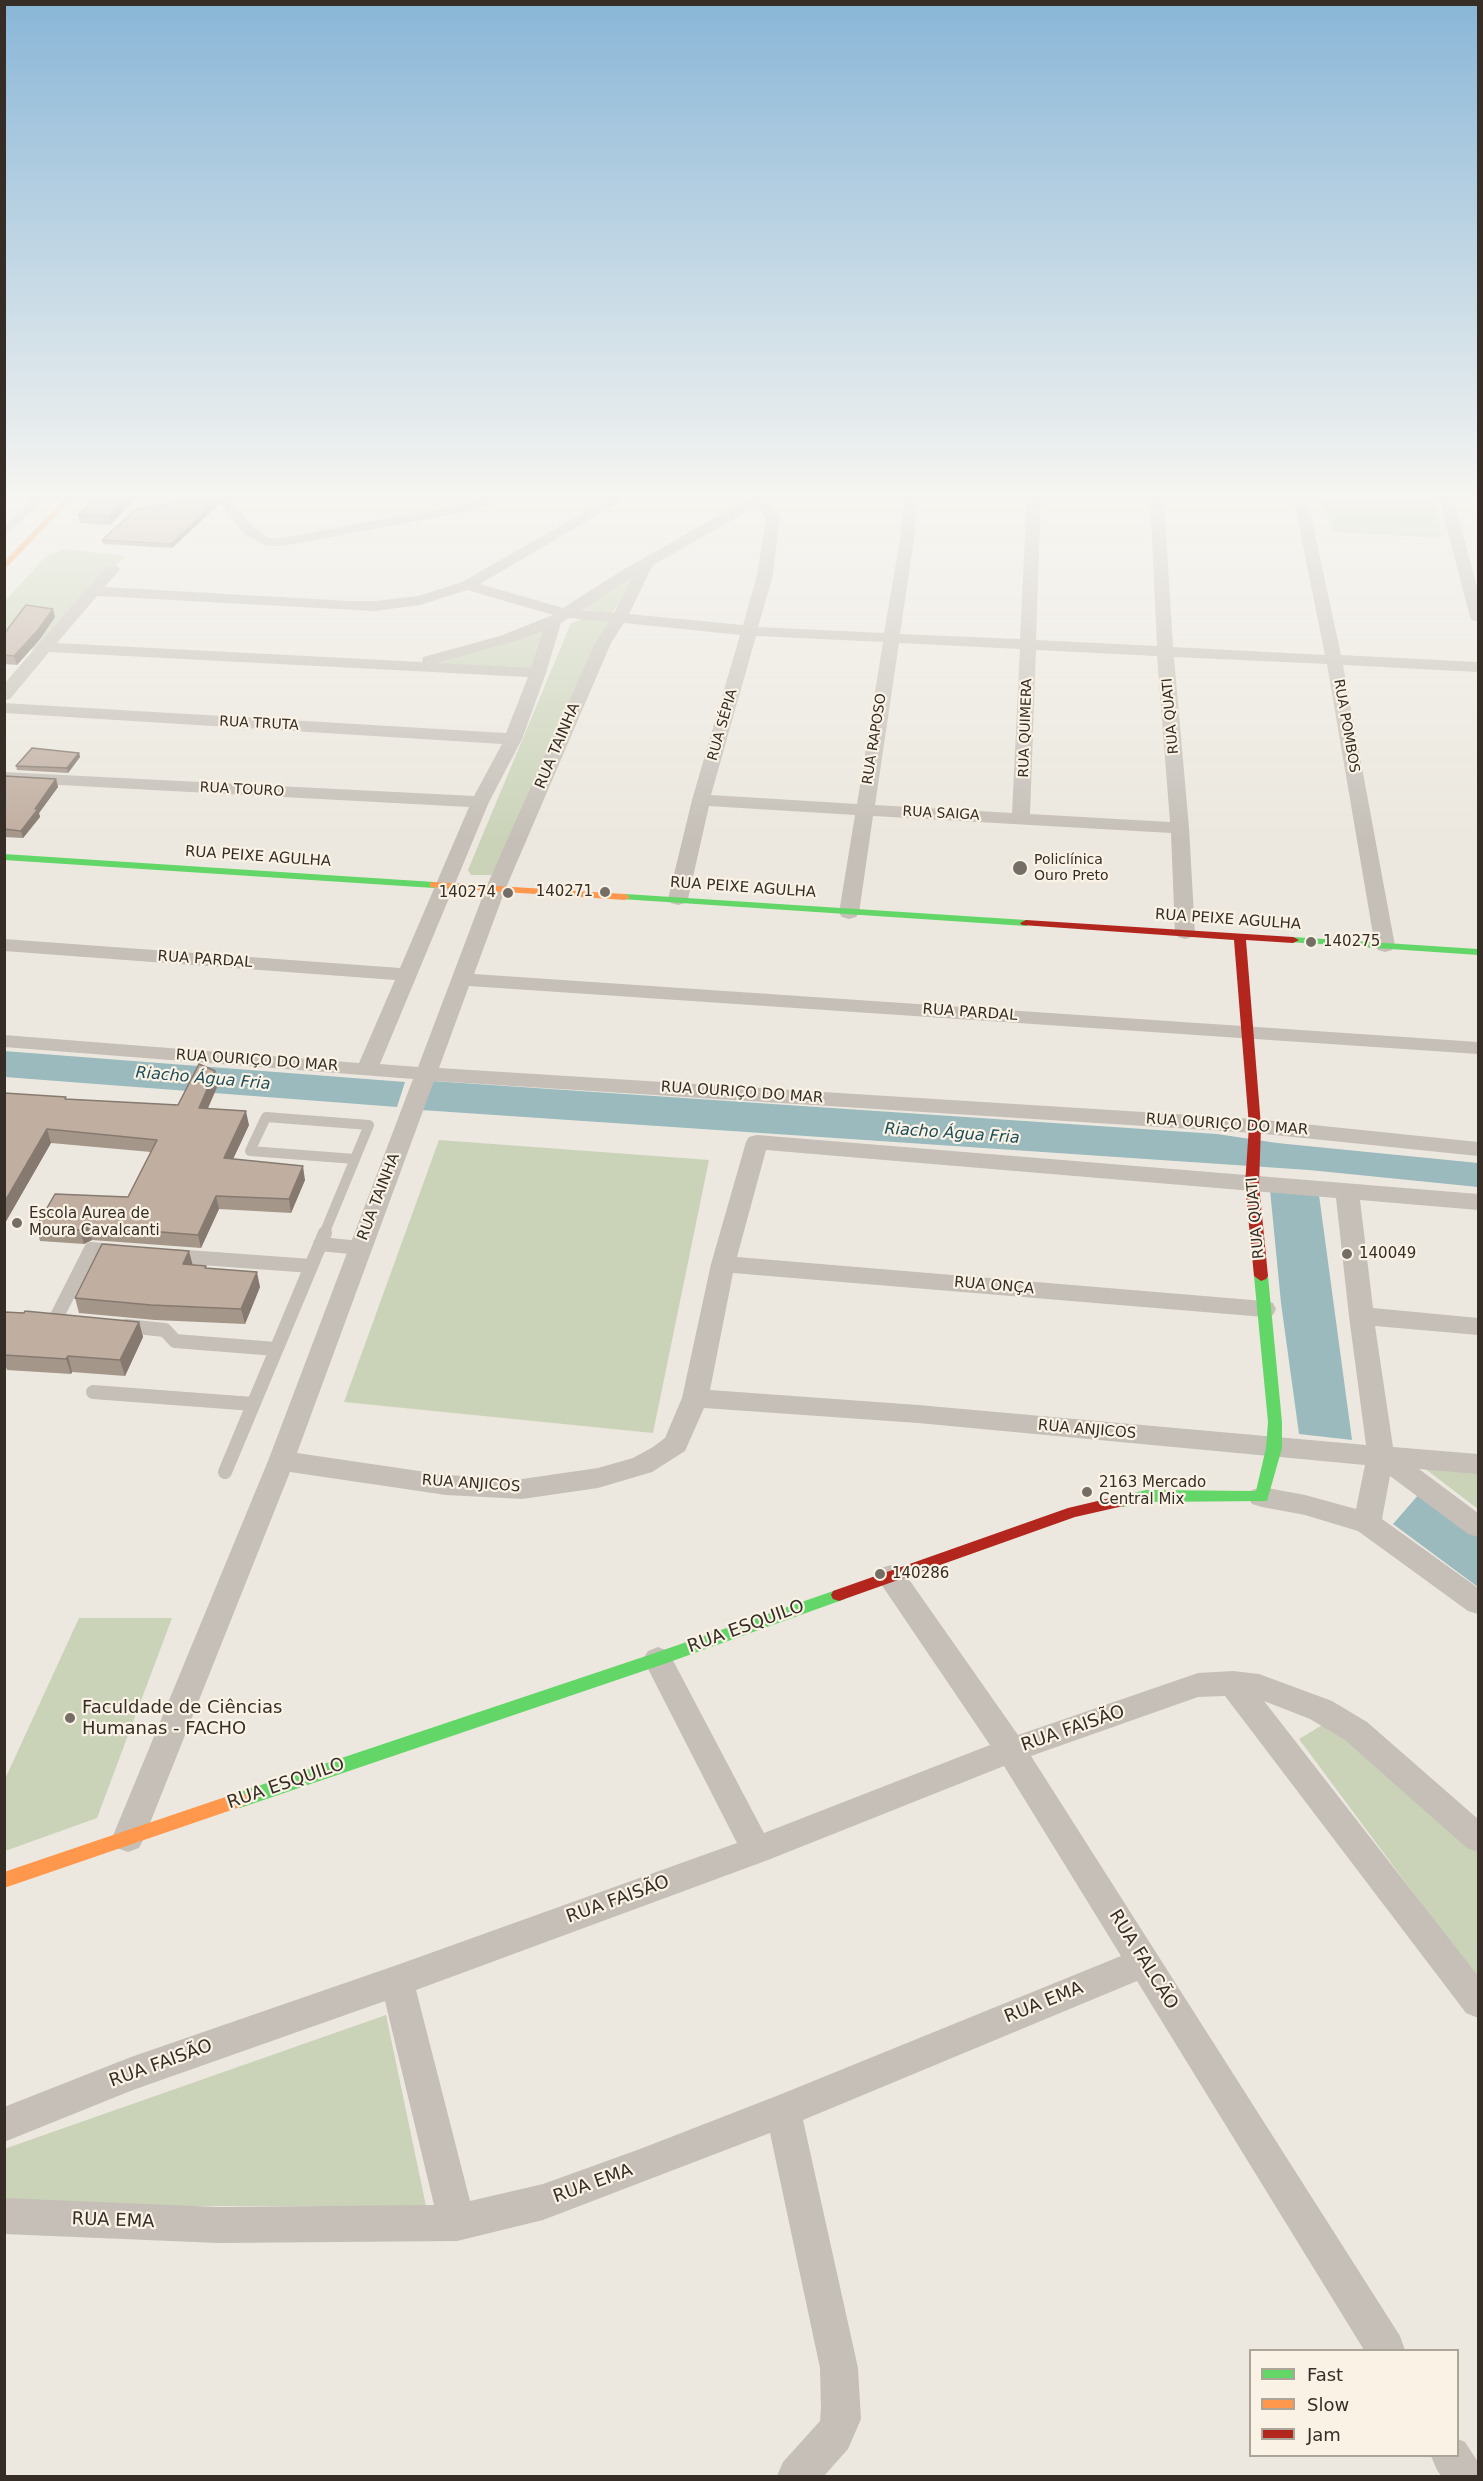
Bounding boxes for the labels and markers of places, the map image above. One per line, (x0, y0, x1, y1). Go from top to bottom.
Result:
place label: Policlínica Ouro Preto (1034, 852, 1109, 885)
marker: Policlínica Ouro Preto (1011, 859, 1029, 877)
place label: 140271 (536, 883, 593, 901)
place label: 140274 (439, 884, 496, 902)
marker: 140271 (598, 885, 612, 899)
marker: 140274 (501, 886, 515, 900)
place label: 140275 (1323, 933, 1380, 951)
marker: 140275 (1304, 935, 1318, 949)
place label: Escola Aurea de Moura Cavalcanti (29, 1205, 160, 1240)
marker: Escola Aurea de Moura Cavalcanti (10, 1216, 24, 1230)
place label: 140049 (1359, 1245, 1416, 1263)
marker: 140049 (1340, 1247, 1354, 1261)
place label: 2163 Mercado Central Mix (1099, 1474, 1206, 1509)
marker: 2163 Mercado Central Mix (1080, 1485, 1094, 1499)
place label: 140286 (892, 1565, 949, 1583)
marker: 140286 (873, 1567, 887, 1581)
place label: Faculdade de Ciências Humanas - FACHO (82, 1697, 282, 1740)
marker: Faculdade de Ciências Humanas - FACHO (63, 1711, 77, 1725)

